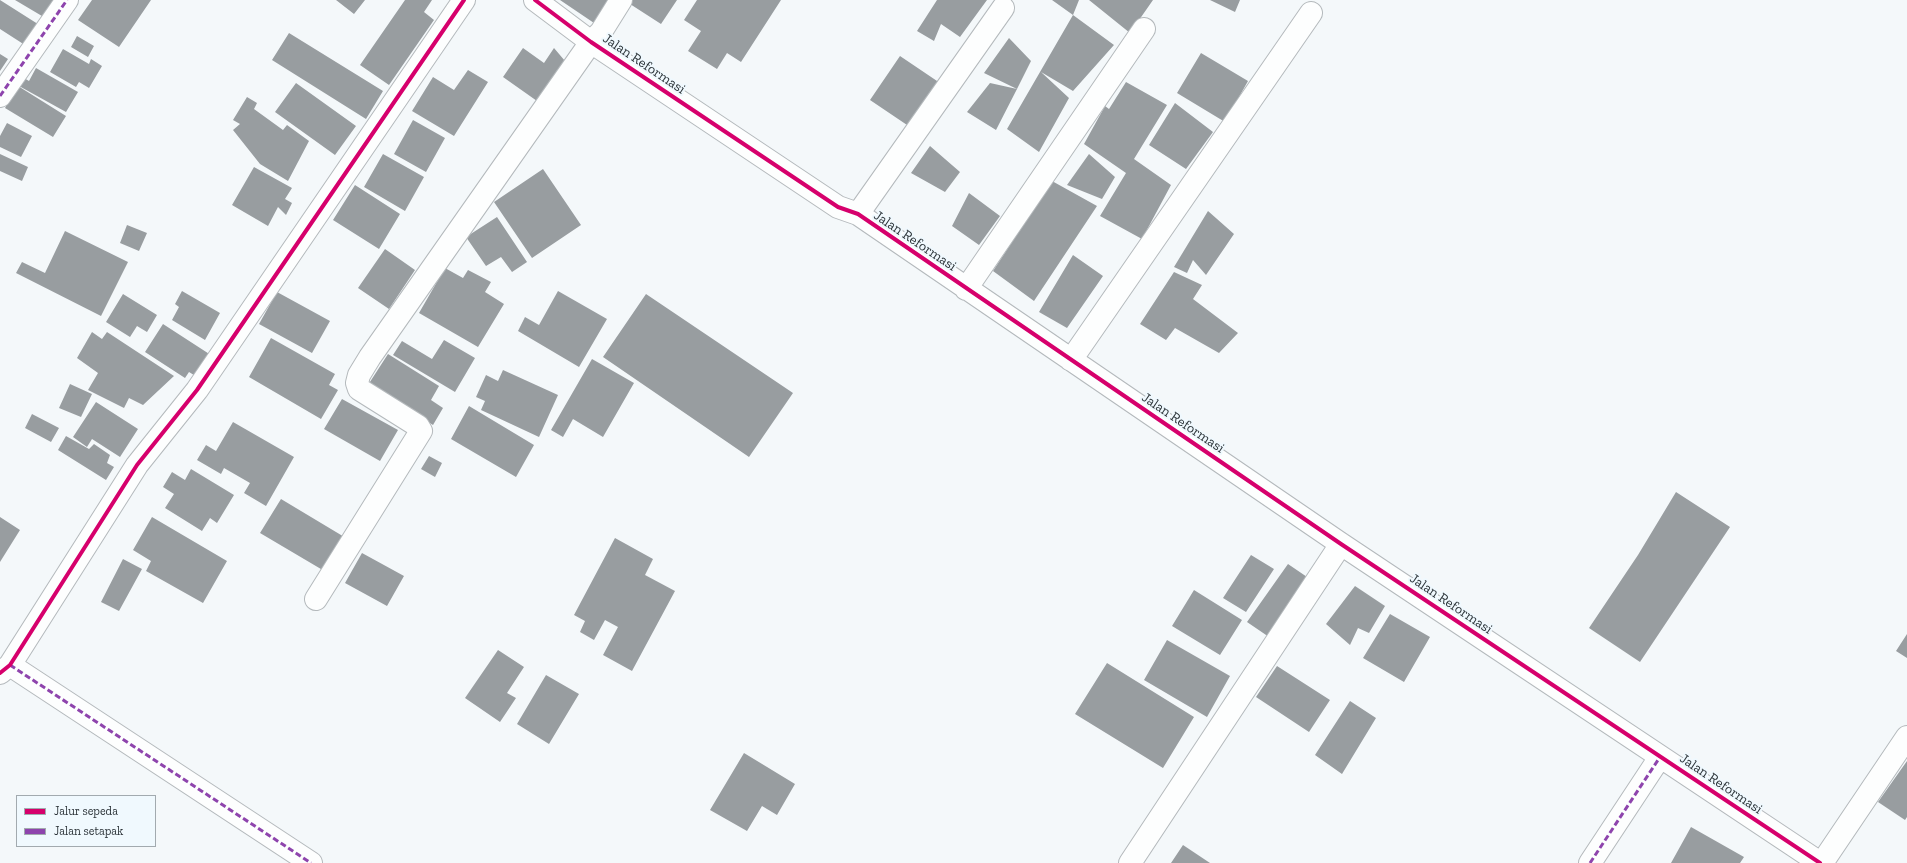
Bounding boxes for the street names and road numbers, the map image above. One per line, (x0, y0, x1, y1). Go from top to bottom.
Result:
street label: Jalan Reformasi (600, 30, 688, 98)
street label: Jalan Reformasi (871, 207, 959, 275)
street label: Jalan Reformasi (1139, 389, 1227, 457)
street label: Jalan Reformasi (1407, 570, 1495, 638)
street label: Jalan Reformasi (1677, 750, 1765, 818)

